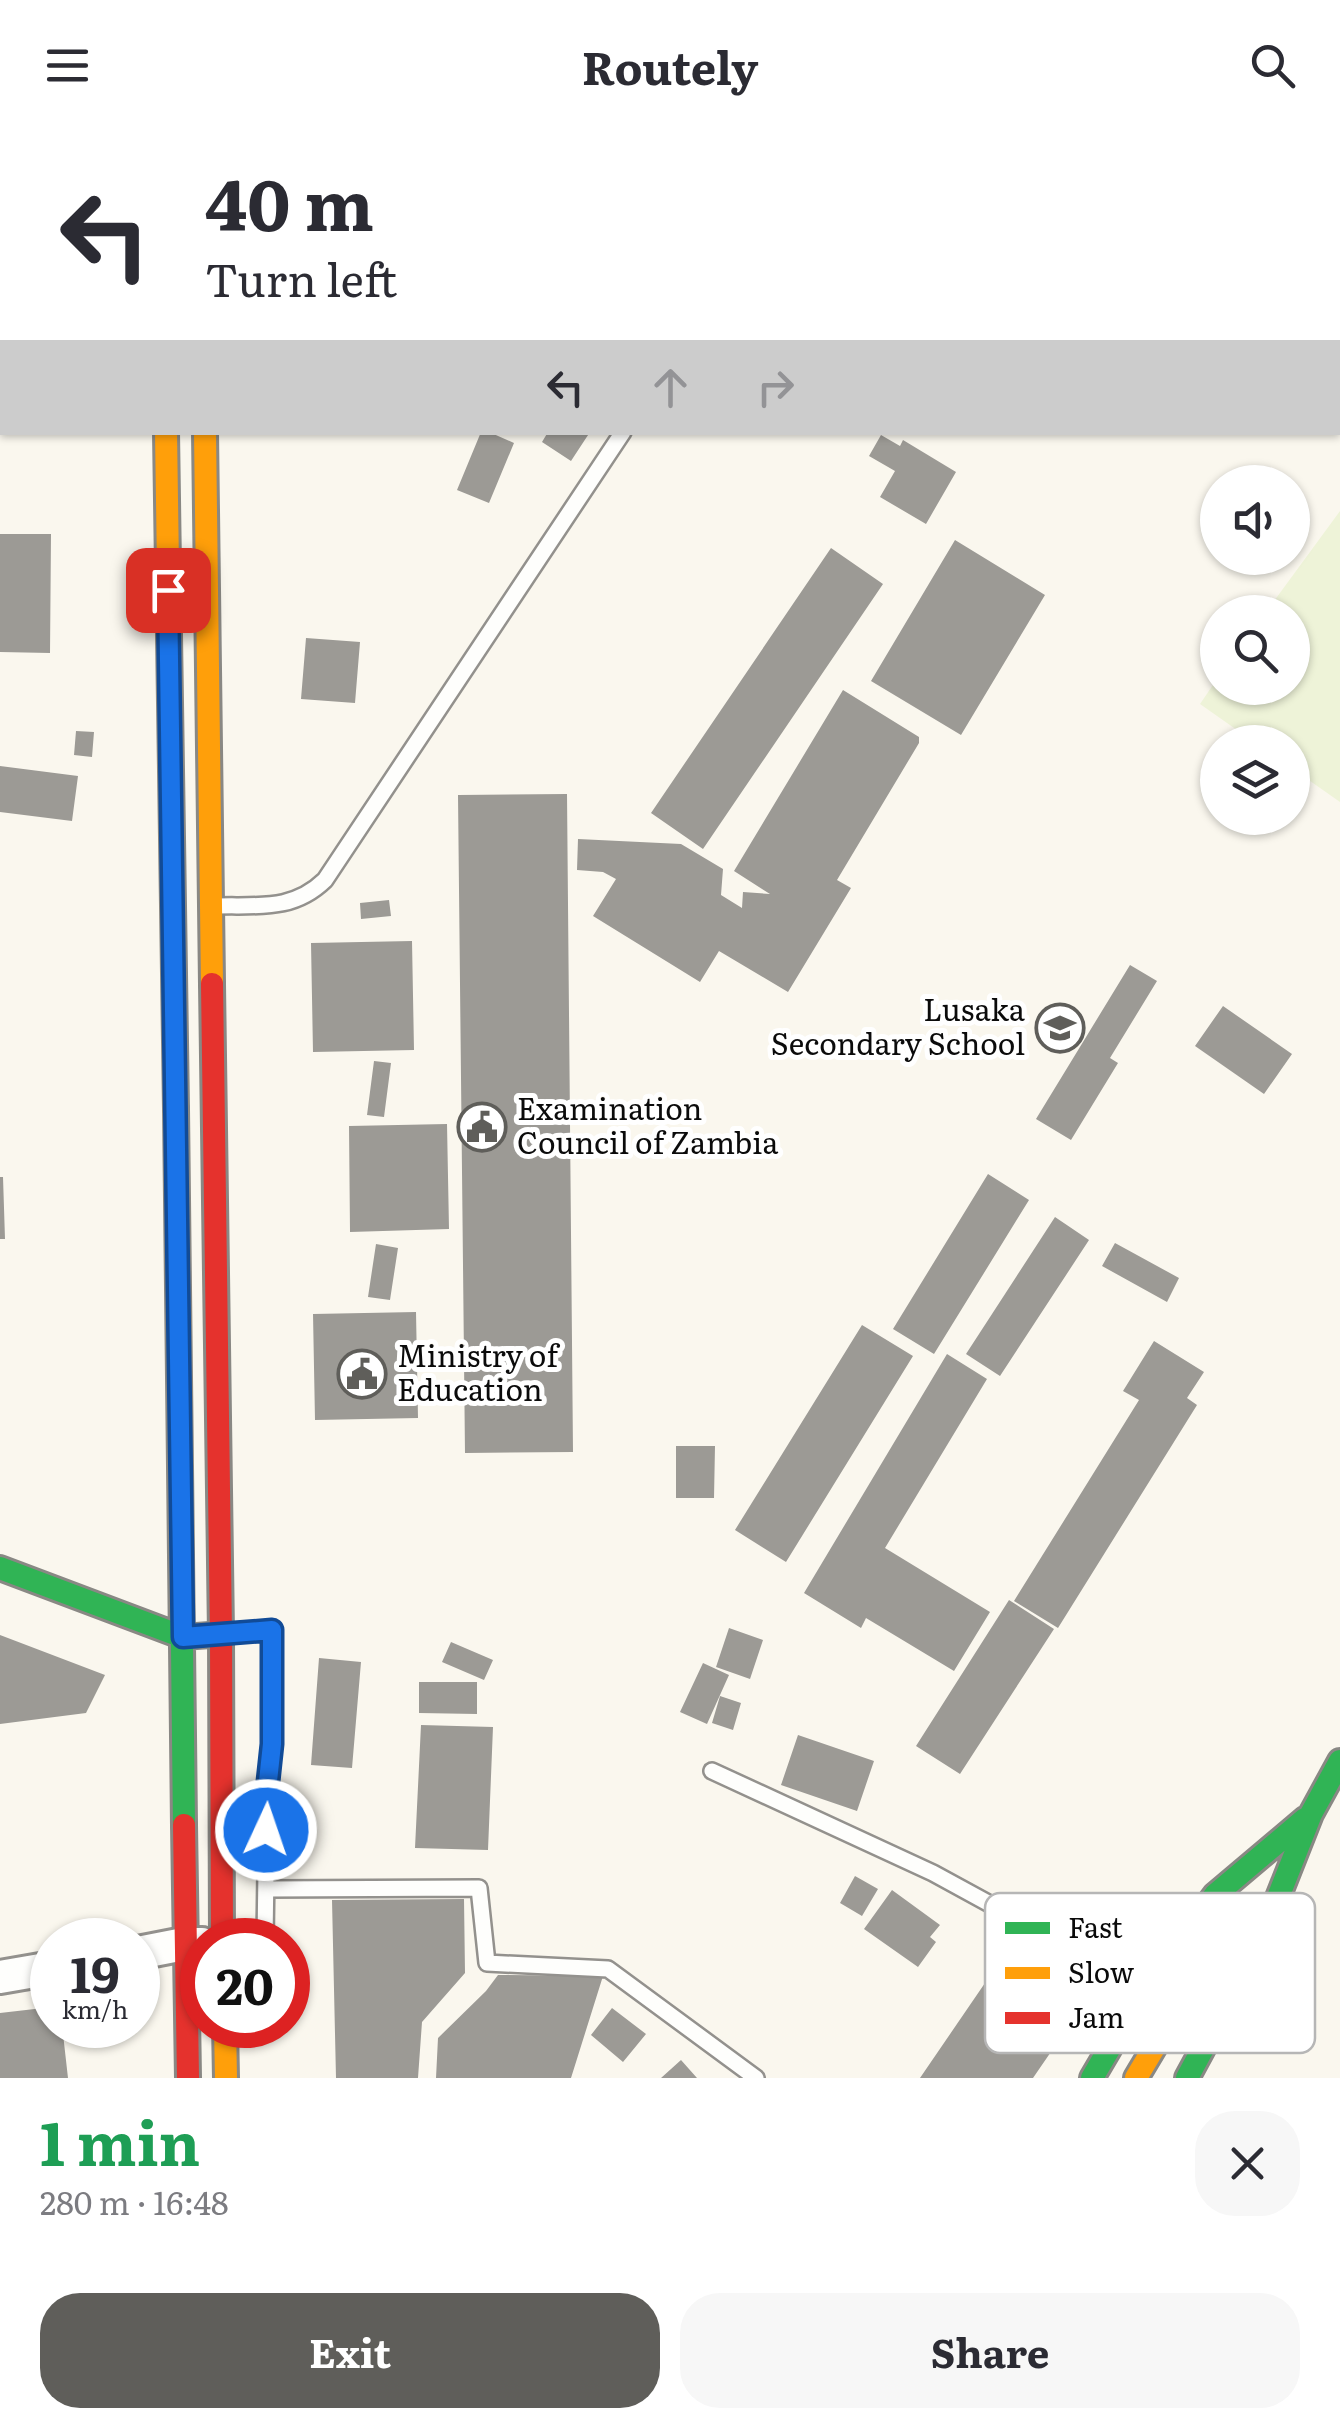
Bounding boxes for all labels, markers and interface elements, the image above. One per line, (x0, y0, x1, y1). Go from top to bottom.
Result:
text: Routely (582, 32, 758, 99)
icon: menu (40, 38, 95, 93)
icon: search (1245, 38, 1300, 93)
text: 40 m (205, 149, 374, 253)
icon: left (40, 170, 170, 300)
text: Turn left (205, 244, 397, 311)
icon: left (538, 360, 593, 415)
icon: ahead (643, 360, 698, 415)
icon: right (748, 360, 803, 415)
map controls (1200, 465, 1310, 835)
button: sound (1200, 465, 1310, 575)
pin (126, 548, 211, 633)
icon: arrive (141, 563, 196, 618)
button: search (1200, 595, 1310, 705)
button: layers (1200, 725, 1310, 835)
place label: Lusaka Secondary School (771, 986, 1026, 1064)
school or university icon: Lusaka Secondary School (1034, 1002, 1086, 1054)
place label: Examination Council of Zambia (517, 1085, 779, 1163)
public building icon: Examination Council of Zambia (456, 1101, 508, 1153)
place label: Ministry of Education (397, 1332, 560, 1410)
public building icon: Ministry of Education (336, 1348, 388, 1400)
position arrow (214, 1778, 318, 1882)
legend (985, 1893, 1315, 2053)
text: Fast (1068, 1905, 1123, 1947)
speed limit sign: 20 (180, 1918, 310, 2048)
text: 19 (70, 1934, 120, 2008)
text: Slow (1068, 1950, 1134, 1992)
text: km/h (62, 1990, 128, 2027)
text: Jam (1068, 1995, 1124, 2037)
text: 1 min (40, 2095, 200, 2184)
button: close (1195, 2111, 1300, 2216)
text: 280 m · 16:48 (40, 2177, 229, 2225)
button: Exit (40, 2293, 660, 2408)
button: Share (680, 2293, 1300, 2408)

